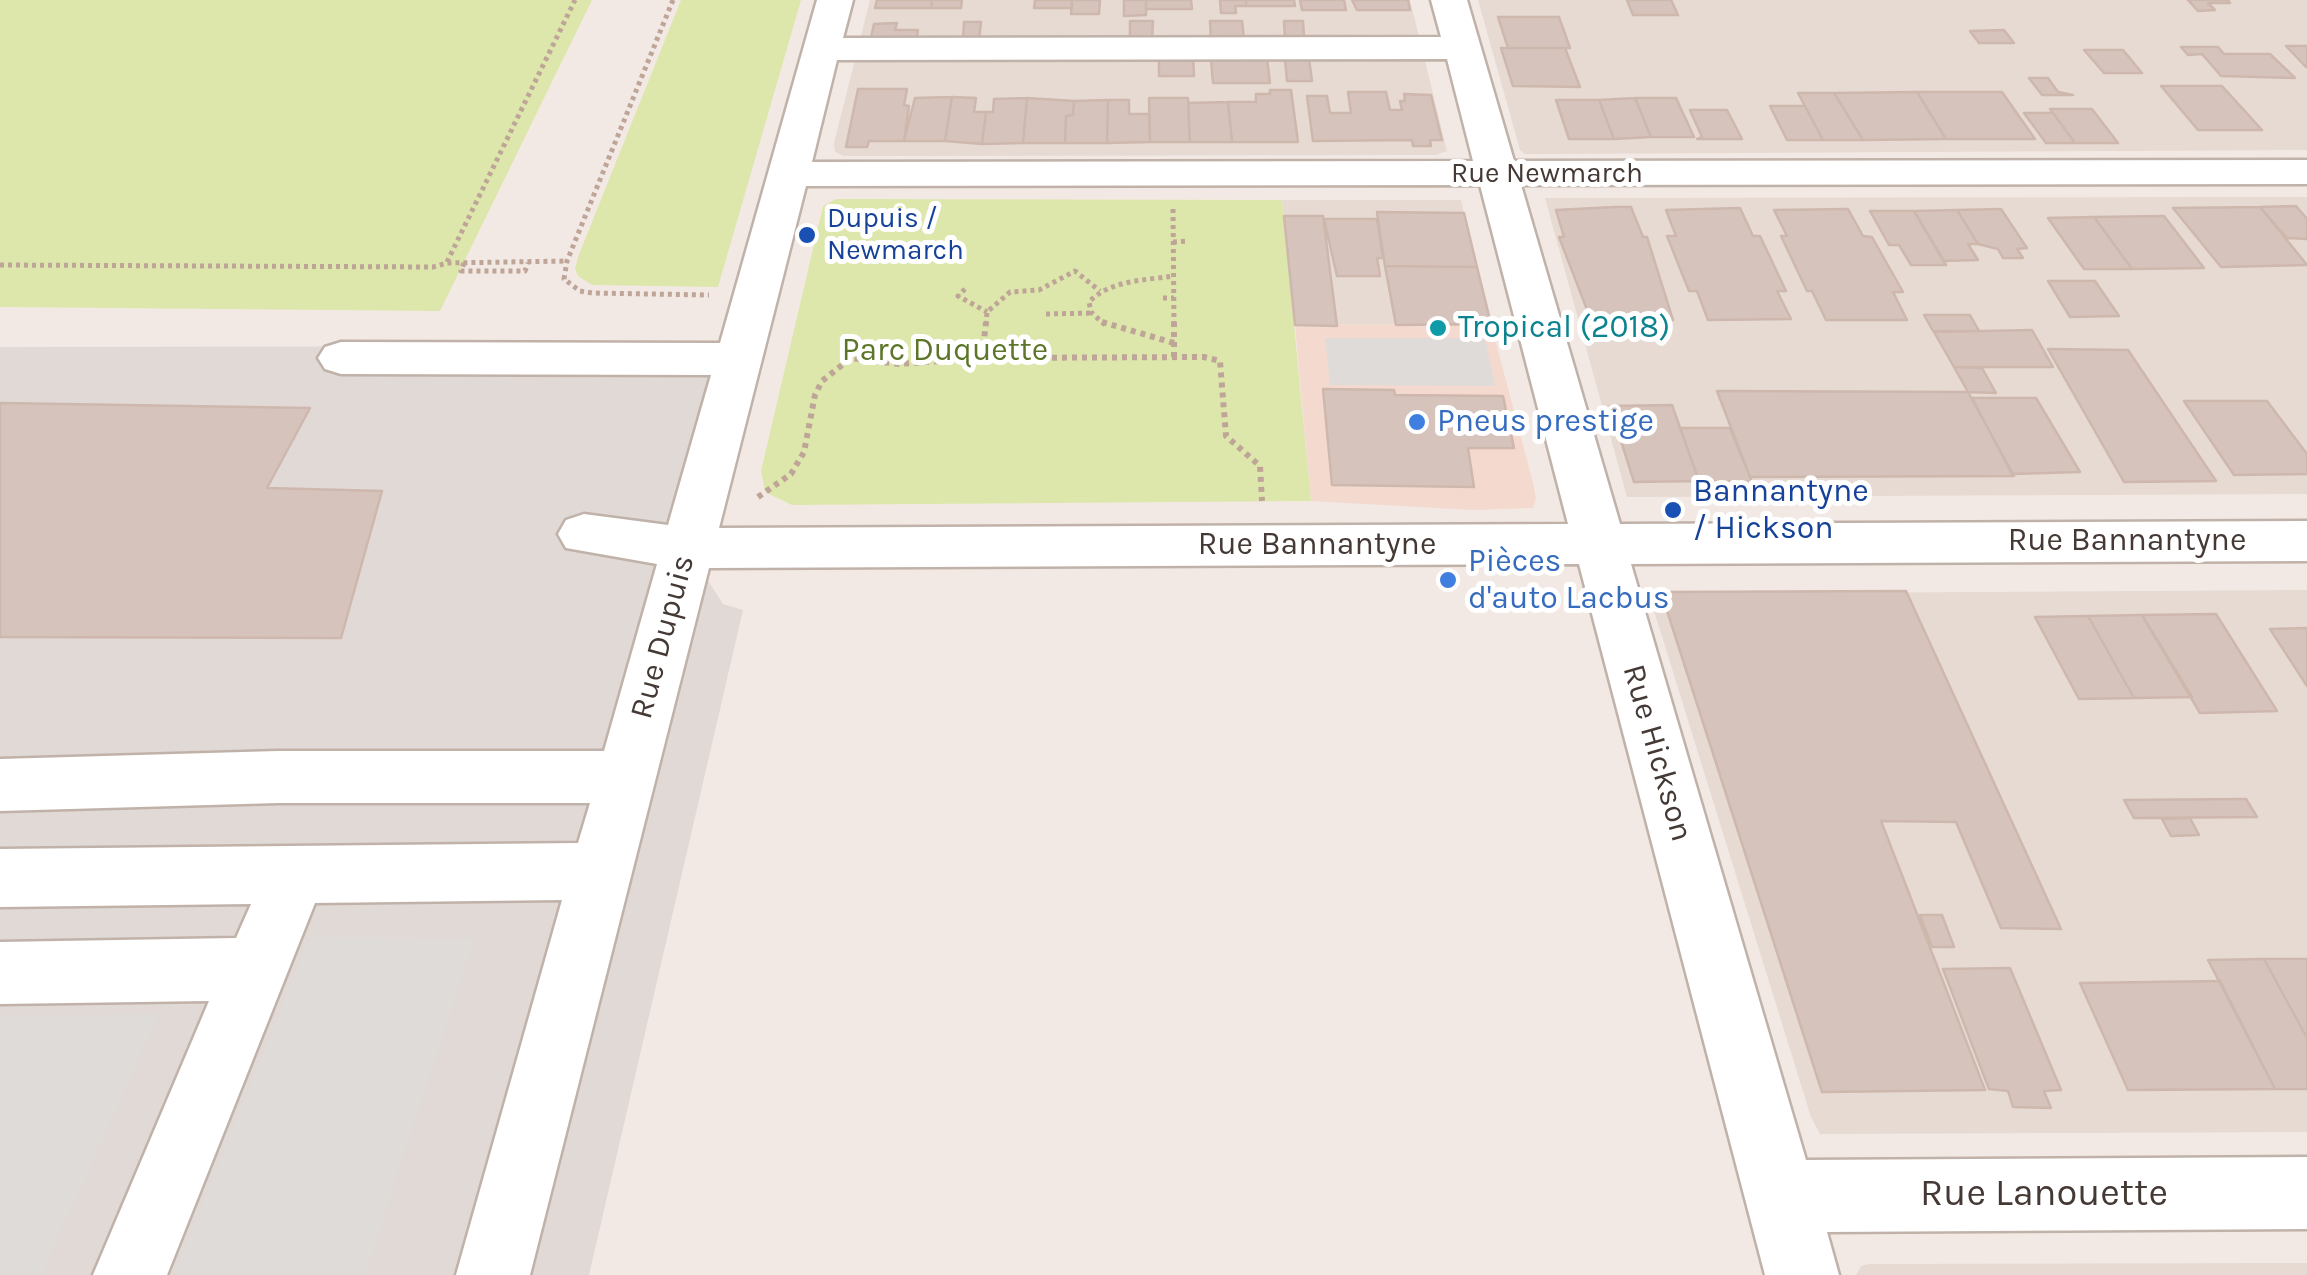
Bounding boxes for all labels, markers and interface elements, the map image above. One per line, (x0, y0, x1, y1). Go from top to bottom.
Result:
street label: Rue Newmarch (1451, 157, 1643, 191)
place label: Dupuis / Newmarch (827, 202, 964, 268)
marker: Dupuis / Newmarch (796, 224, 818, 246)
place label: Tropical (2018) (1458, 309, 1670, 347)
marker: Tropical (2018) (1427, 317, 1449, 339)
park label: Parc Duquette (842, 332, 1048, 370)
place label: Pneus prestige (1437, 403, 1654, 441)
marker: Pneus prestige (1406, 411, 1428, 433)
place label: Bannantyne / Hickson (1693, 473, 1869, 548)
marker: Bannantyne / Hickson (1662, 499, 1684, 521)
street label: Rue Bannantyne (2008, 522, 2246, 560)
street label: Rue Bannantyne (1198, 526, 1436, 564)
place label: Pièces d'auto Lacbus (1468, 543, 1670, 618)
street label: Rue Dupuis (623, 551, 703, 723)
marker: Pièces d'auto Lacbus (1437, 569, 1459, 591)
street label: Rue Hickson (1613, 660, 1701, 846)
street label: Rue Lanouette (1920, 1171, 2168, 1217)

